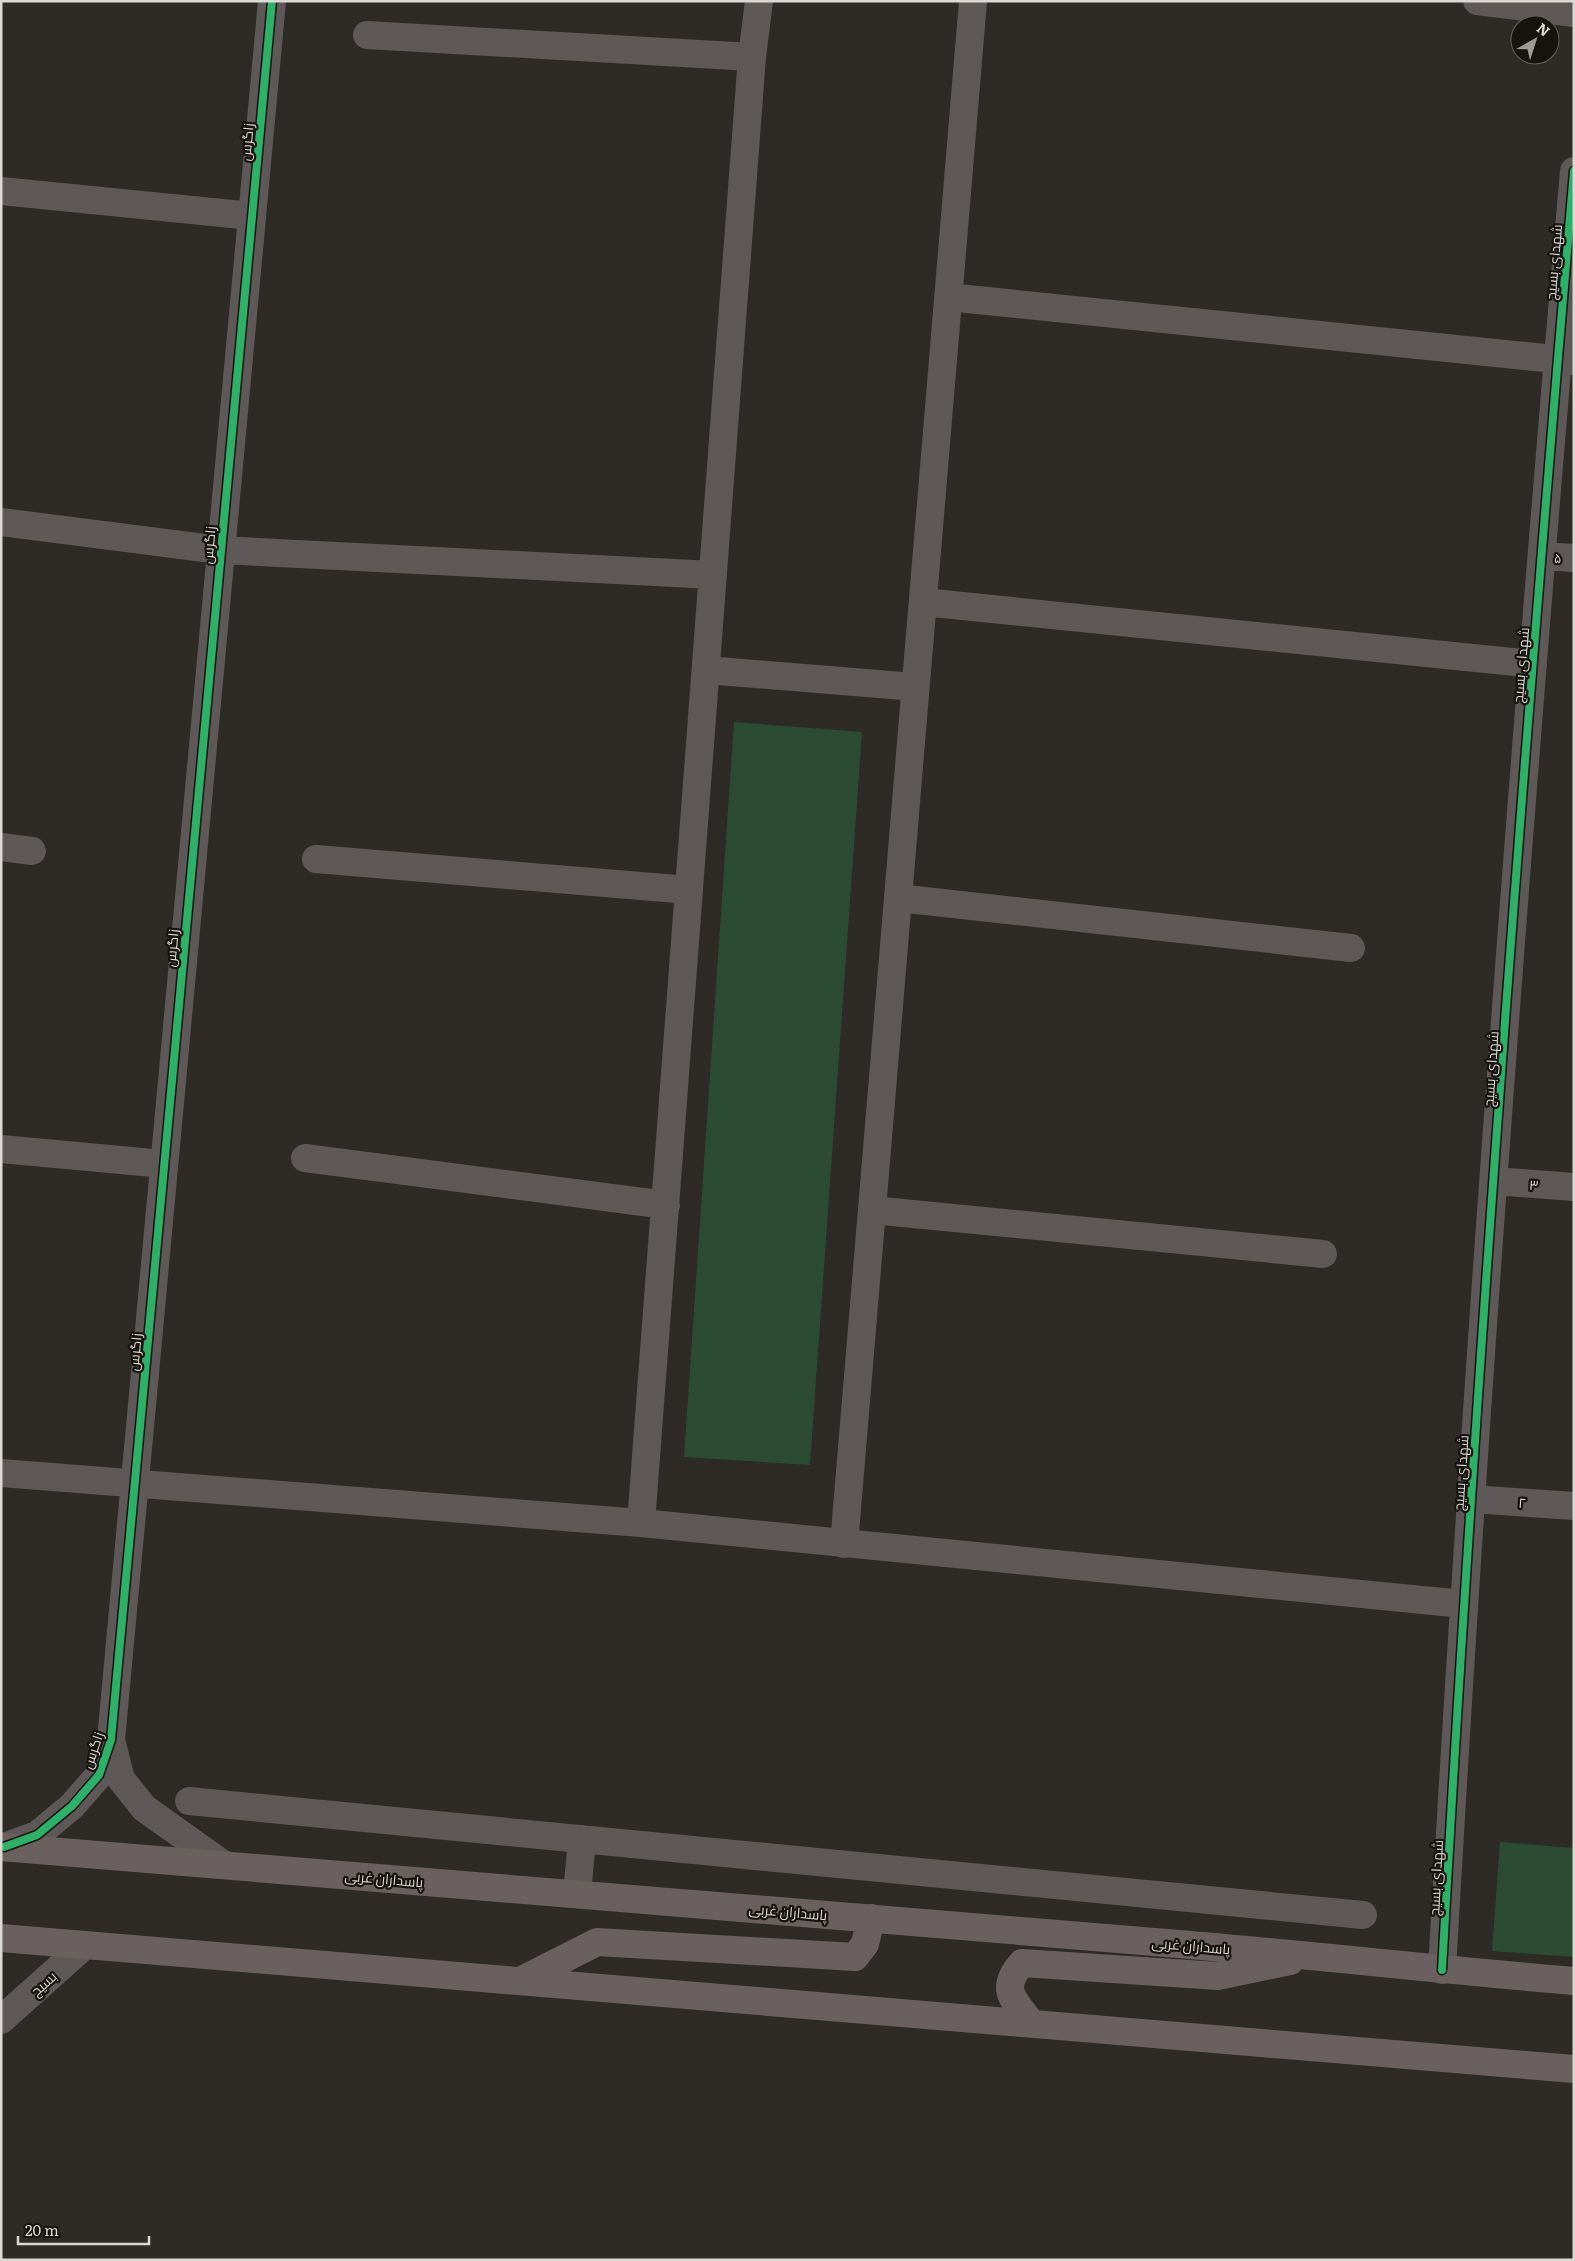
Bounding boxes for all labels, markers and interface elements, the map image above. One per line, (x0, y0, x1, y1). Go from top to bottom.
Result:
north arrow (1510, 15, 1560, 65)
text: N (1533, 18, 1555, 41)
street label: زاگرس (234, 122, 258, 162)
street label: شهدای بسیج (1540, 223, 1566, 301)
street label: زاگرس (196, 525, 220, 565)
street label: ۵ (1554, 547, 1562, 567)
street label: شهدای بسیج (1507, 626, 1533, 704)
street label: زاگرس (159, 928, 183, 968)
street label: شهدای بسیج (1477, 1030, 1503, 1108)
street label: ۳ (1529, 1174, 1539, 1194)
street label: زاگرس (122, 1332, 146, 1372)
street label: شهدای بسیج (1447, 1434, 1473, 1512)
street label: ۲ (1518, 1492, 1526, 1512)
street label: زاگرس (76, 1729, 108, 1771)
street label: شهدای بسیج (1423, 1839, 1447, 1917)
street label: پاسداران غربی (344, 1865, 424, 1892)
street label: پاسداران غربی (748, 1898, 828, 1925)
street label: پاسداران غربی (1151, 1932, 1231, 1959)
street label: بسیج (26, 1966, 60, 2000)
scale bar (18, 2214, 149, 2246)
text: 20 m (25, 2218, 59, 2241)

